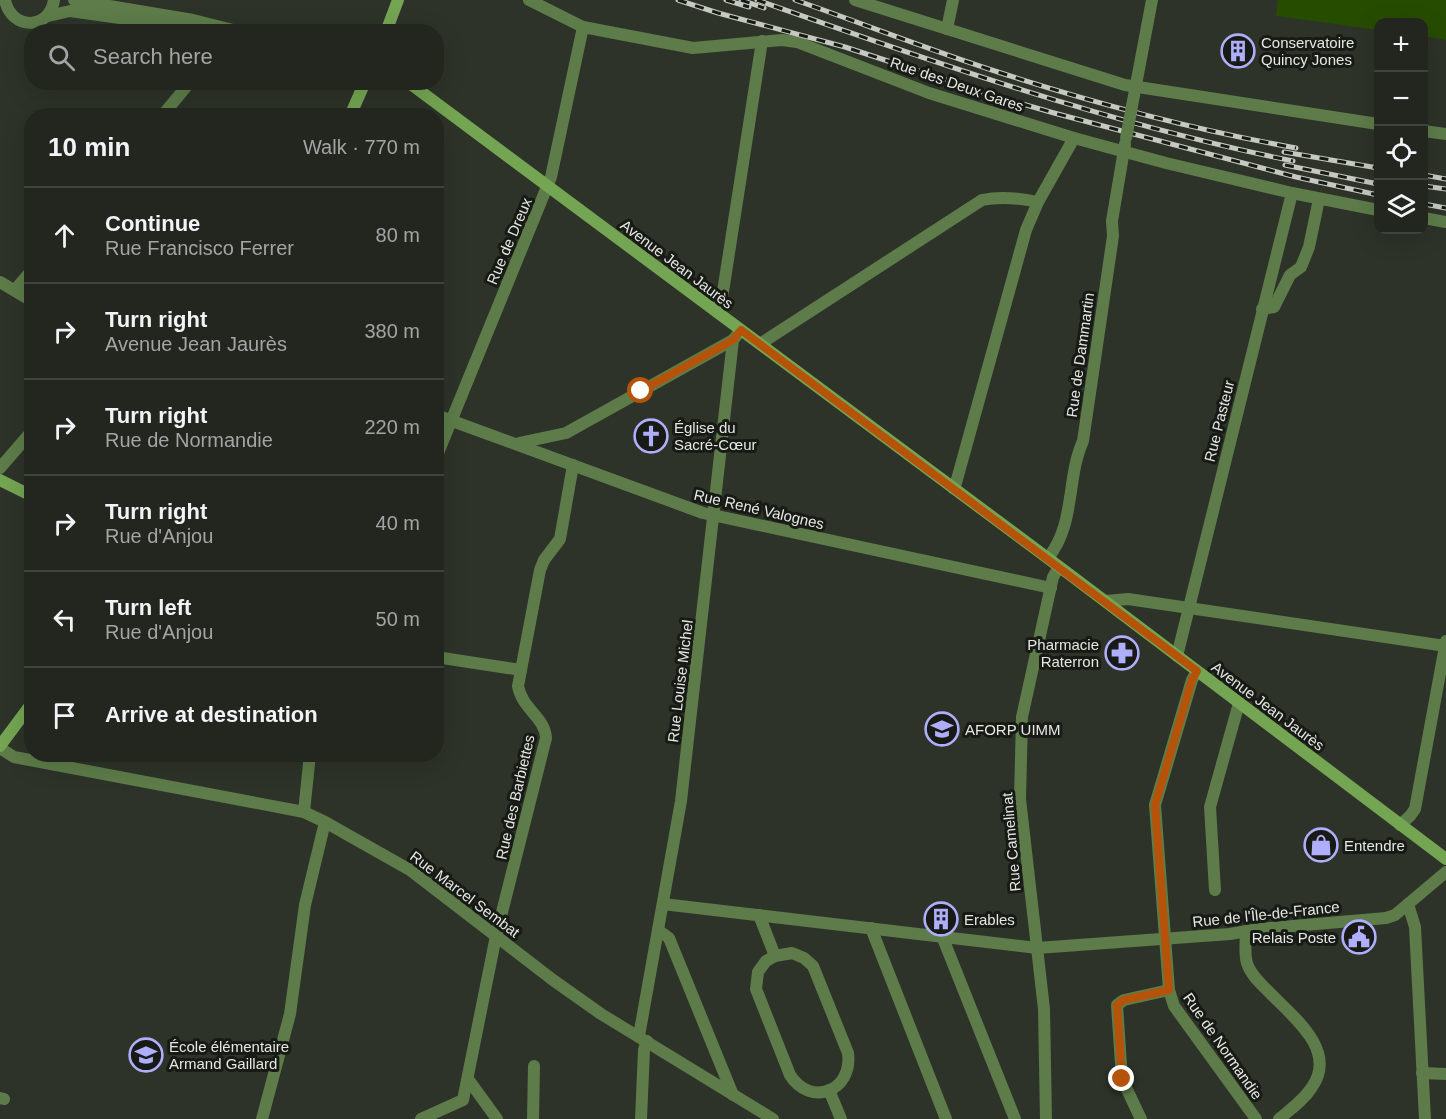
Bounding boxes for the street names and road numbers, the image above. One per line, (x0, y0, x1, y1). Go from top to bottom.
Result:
street label: Rue des Deux Gares (888, 53, 1026, 115)
street label: Rue de Dreux (483, 195, 535, 287)
street label: Avenue Jean Jaurès (617, 216, 737, 312)
street label: Rue de Dammartin (1063, 291, 1097, 419)
street label: Rue Pasteur (1201, 378, 1237, 464)
street label: Rue René Valognes (692, 486, 826, 532)
street label: Rue Louise Michel (664, 619, 696, 743)
street label: Avenue Jean Jaurès (1208, 658, 1328, 754)
street label: Rue des Barbiettes (492, 733, 538, 861)
street label: Rue Camelinat (998, 791, 1024, 892)
street label: Rue Marcel Sembat (407, 847, 524, 941)
street label: Rue de l'Île-de-France (1192, 898, 1340, 930)
street label: Rue de Normandie (1180, 990, 1266, 1102)

